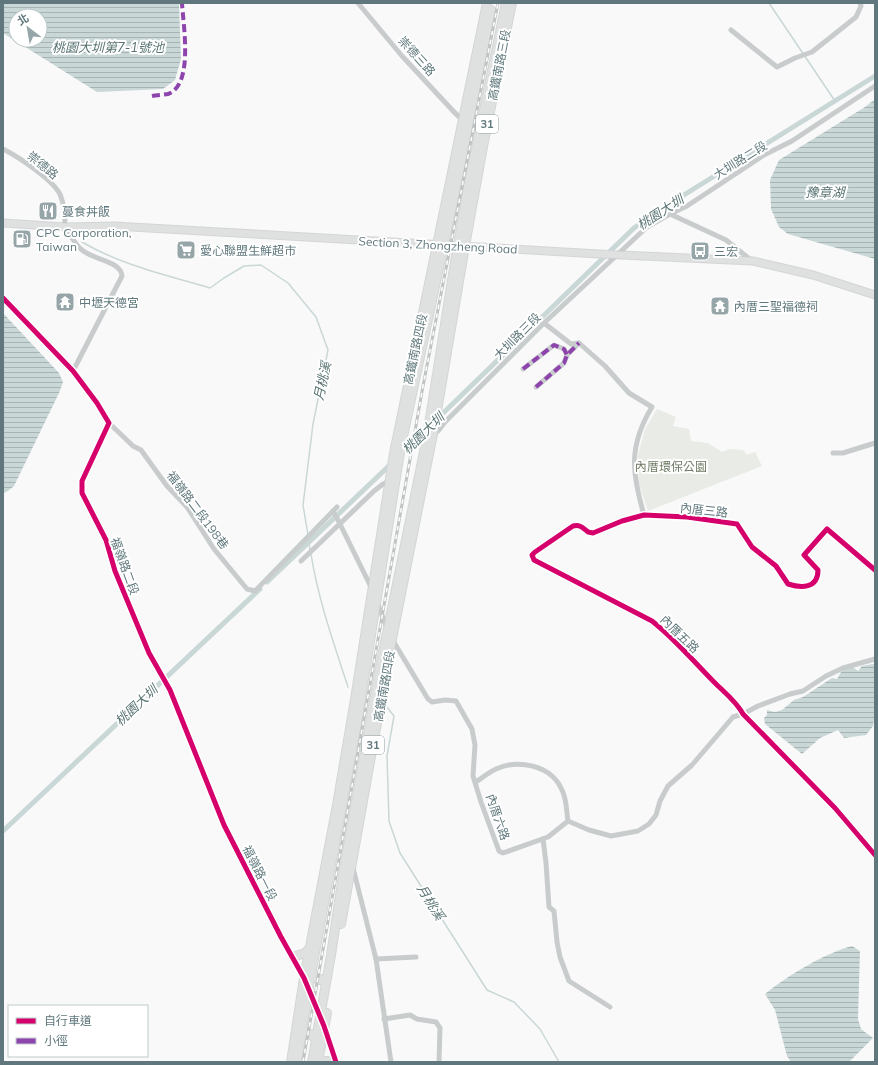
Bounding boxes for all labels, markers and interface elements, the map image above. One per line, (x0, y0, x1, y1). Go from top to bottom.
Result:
north arrow (8, 8, 48, 48)
text: 北 (15, 11, 31, 28)
street label: 高鐵南路三段 (485, 28, 513, 102)
street label: 崇德三路 (395, 33, 439, 79)
water label: 桃園大圳第7-1號池 (52, 39, 166, 55)
road number: 31 (476, 115, 498, 133)
street label: 大圳路二段 (711, 138, 769, 182)
street label: 崇德路 (24, 148, 62, 182)
water label: 豫章湖 (805, 184, 846, 200)
water label: 桃園大圳 (634, 190, 688, 233)
restaurant icon: 蔓食丼飯 (37, 200, 59, 222)
place label: 蔓食丼飯 (62, 204, 110, 219)
place label: CPC Corporation, Taiwan (36, 225, 132, 254)
fuel station icon: CPC Corporation, Taiwan (11, 228, 33, 250)
street label: Section 3, Zhongzheng Road (358, 233, 518, 257)
supermarket icon: 愛心聯盟生鮮超市 (175, 239, 197, 261)
bus stop icon: 三宏 (689, 240, 711, 262)
place label: 愛心聯盟生鮮超市 (200, 243, 296, 258)
place label: 三宏 (714, 244, 738, 259)
temple icon: 中壢天德宮 (54, 291, 76, 313)
place label: 中壢天德宮 (79, 295, 139, 310)
temple icon: 內厝三聖福德祠 (709, 295, 731, 317)
place label: 內厝三聖福德祠 (734, 299, 818, 314)
street label: 大圳路三段 (490, 309, 544, 363)
street label: 高鐵南路四段 (400, 312, 430, 386)
water label: 月桃溪 (310, 358, 334, 402)
water label: 桃園大圳 (399, 408, 449, 457)
park label: 內厝環保公園 (635, 459, 707, 474)
street label: 福嶺路二段198巷 (164, 468, 232, 552)
street label: 內厝三路 (679, 500, 729, 520)
street label: 福嶺路二段 (108, 535, 142, 597)
street label: 內厝五路 (658, 612, 702, 656)
street label: 高鐵南路四段 (370, 649, 398, 723)
water label: 桃園大圳 (112, 680, 162, 729)
road number: 31 (362, 736, 384, 754)
street label: 內厝六路 (483, 792, 513, 842)
street label: 福嶺路一段 (240, 843, 280, 903)
water label: 月桃溪 (414, 881, 449, 924)
legend (8, 1005, 148, 1057)
text: 自行車道 (44, 1013, 92, 1028)
text: 小徑 (44, 1033, 68, 1048)

